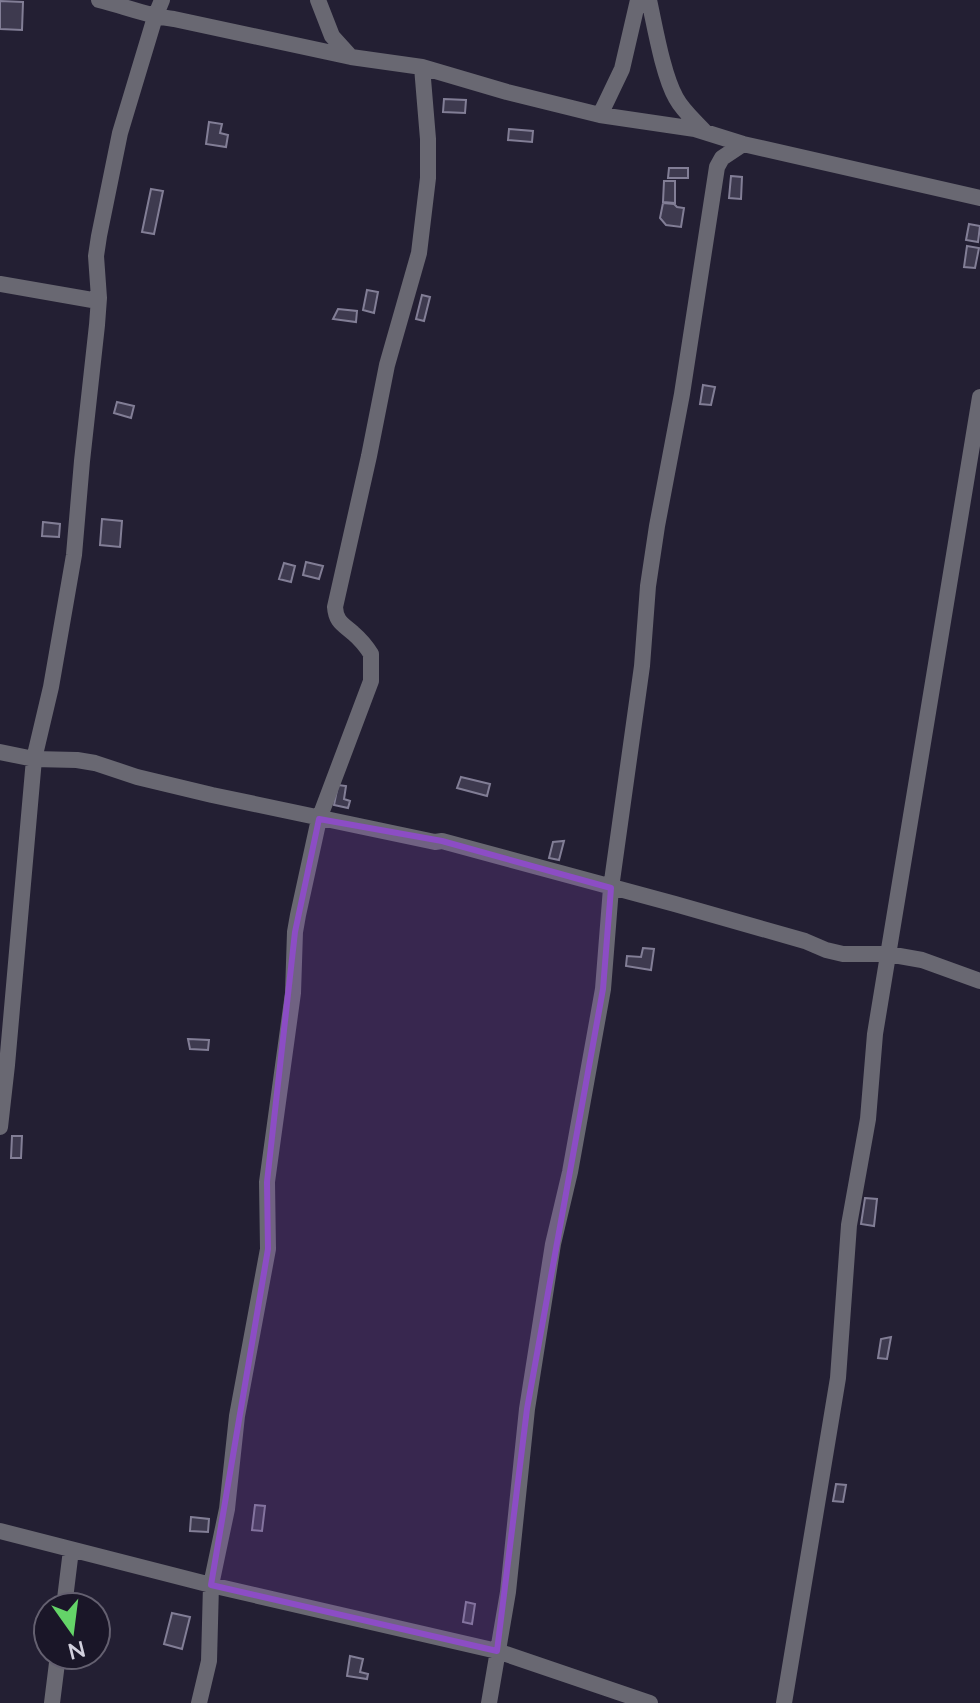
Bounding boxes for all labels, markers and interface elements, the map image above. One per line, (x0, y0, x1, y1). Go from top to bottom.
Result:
north arrow (32, 1591, 112, 1671)
text: N (65, 1636, 88, 1666)

